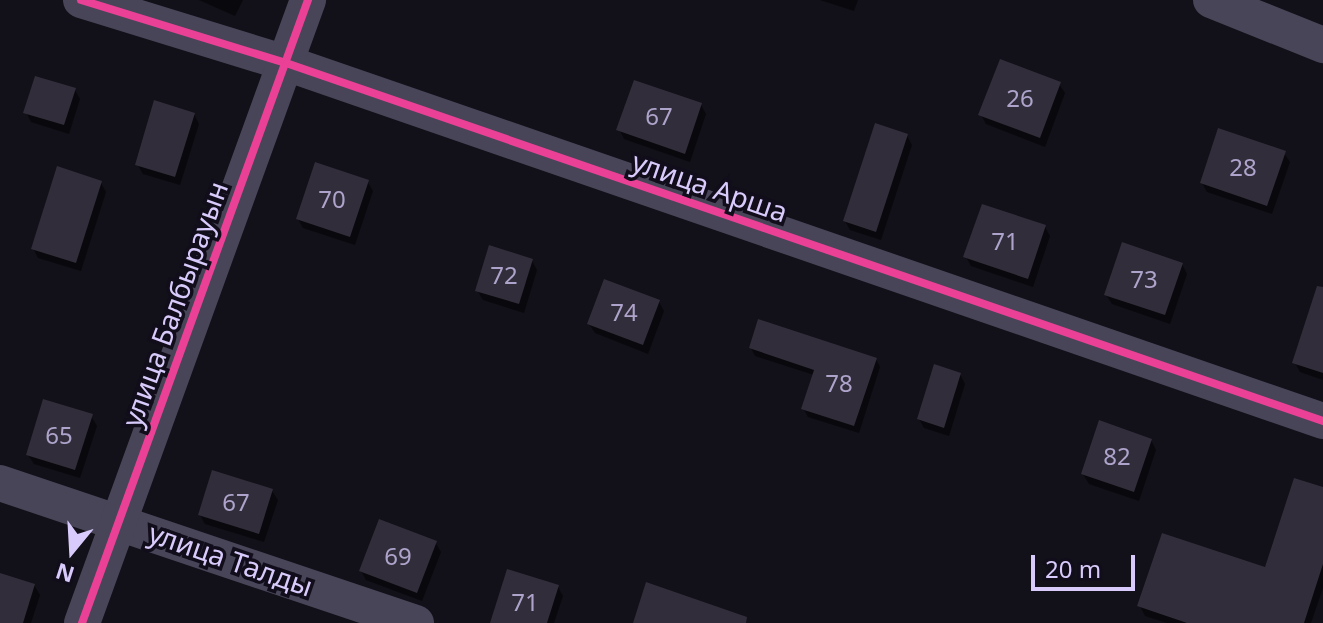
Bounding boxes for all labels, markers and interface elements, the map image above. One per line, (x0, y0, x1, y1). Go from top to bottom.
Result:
house number: 26 (1006, 84, 1034, 112)
house number: 67 (645, 102, 673, 130)
street label: улица Арша (628, 144, 792, 228)
house number: 28 (1229, 153, 1257, 181)
street label: улица Балбырауын (114, 177, 234, 431)
house number: 70 (318, 185, 346, 213)
house number: 71 (991, 227, 1019, 255)
house number: 72 (490, 261, 518, 289)
house number: 73 (1130, 265, 1158, 293)
house number: 74 (610, 298, 638, 326)
house number: 78 (825, 369, 853, 397)
house number: 65 (45, 421, 73, 449)
house number: 82 (1103, 442, 1131, 470)
house number: 67 (222, 488, 250, 516)
north arrow (32, 511, 112, 591)
street label: улица Талды (145, 515, 317, 603)
scale bar (1035, 539, 1139, 589)
house number: 69 (384, 542, 412, 570)
text: 20 m (1045, 552, 1101, 585)
text: N (51, 557, 78, 591)
house number: 71 (511, 588, 539, 616)

